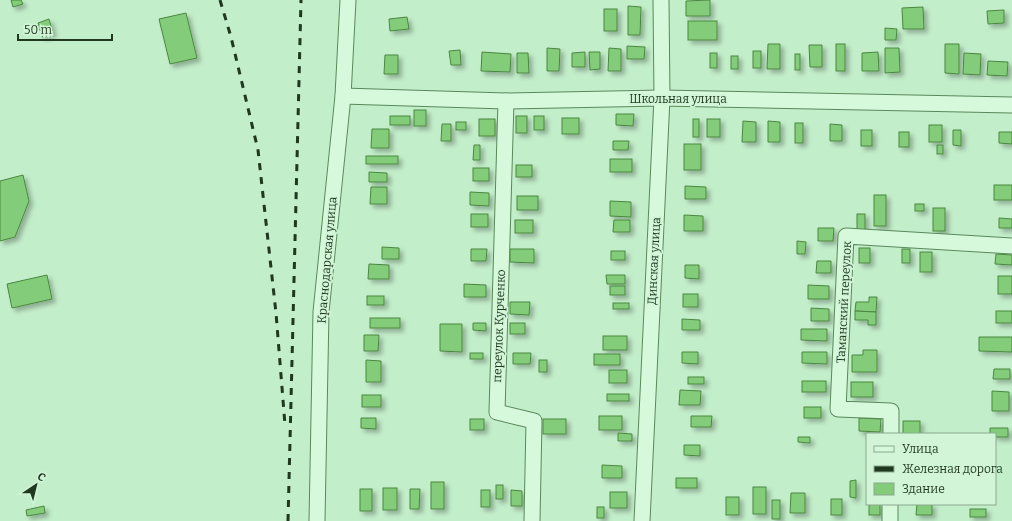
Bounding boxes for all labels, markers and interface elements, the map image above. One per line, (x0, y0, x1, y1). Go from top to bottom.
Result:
scale bar (18, 16, 112, 42)
text: 50 m (24, 23, 53, 37)
street label: Школьная улица (629, 92, 727, 106)
street label: Краснодарская улица (314, 196, 340, 324)
street label: Динская улица (645, 216, 663, 305)
street label: Таманский переулок (834, 241, 854, 363)
street label: переулок Курченко (490, 269, 508, 383)
legend (866, 433, 996, 505)
text: Улица (902, 442, 939, 456)
text: Железная дорога (902, 462, 1003, 476)
north arrow (16, 465, 56, 505)
text: С (35, 470, 48, 485)
text: Здание (902, 482, 945, 496)

